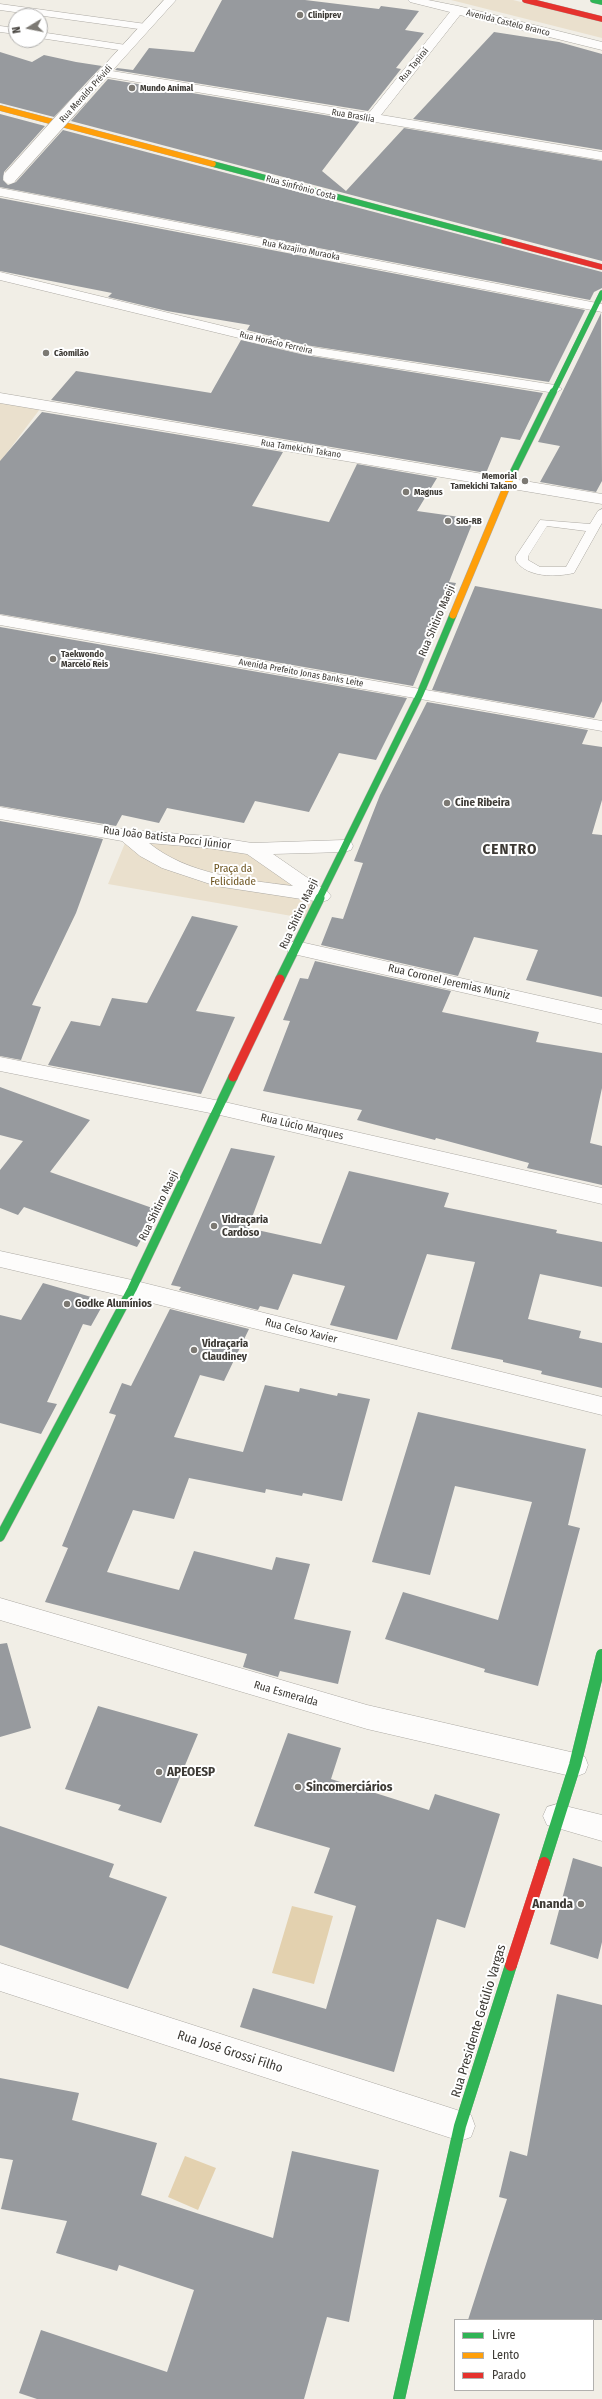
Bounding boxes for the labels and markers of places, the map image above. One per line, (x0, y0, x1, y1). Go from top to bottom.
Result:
marker: Cliniprev (295, 10, 305, 20)
place label: Cliniprev (308, 10, 341, 20)
marker: Mundo Animal (127, 83, 137, 93)
place label: Mundo Animal (140, 83, 193, 93)
marker: Cãomilão (41, 348, 51, 358)
place label: Cãomilão (54, 348, 89, 358)
place label: Memorial Tamekichi Takano (451, 471, 517, 492)
marker: Memorial Tamekichi Takano (520, 476, 530, 486)
marker: Magnus (401, 487, 411, 497)
place label: Magnus (414, 487, 443, 497)
marker: SIG-RB (443, 516, 453, 526)
place label: SIG-RB (456, 516, 482, 526)
place label: Taekwondo Marcelo Reis (61, 649, 108, 670)
marker: Taekwondo Marcelo Reis (48, 654, 58, 664)
place label: Cine Ribeira (455, 796, 510, 810)
marker: Cine Ribeira (442, 798, 452, 808)
place label: Vidraçaria Cardoso (222, 1213, 268, 1239)
marker: Vidraçaria Cardoso (209, 1221, 219, 1231)
place label: Godke Alumínios (75, 1297, 152, 1311)
marker: Godke Alumínios (62, 1299, 72, 1309)
place label: Vidraçaria Claudiney (202, 1337, 248, 1363)
marker: Vidraçaria Claudiney (189, 1345, 199, 1355)
place label: APEOESP (167, 1764, 215, 1780)
marker: APEOESP (154, 1767, 164, 1777)
place label: Sincomerciários (306, 1779, 392, 1795)
marker: Sincomerciários (293, 1782, 303, 1792)
place label: Ananda (532, 1896, 573, 1912)
marker: Ananda (576, 1899, 586, 1909)

